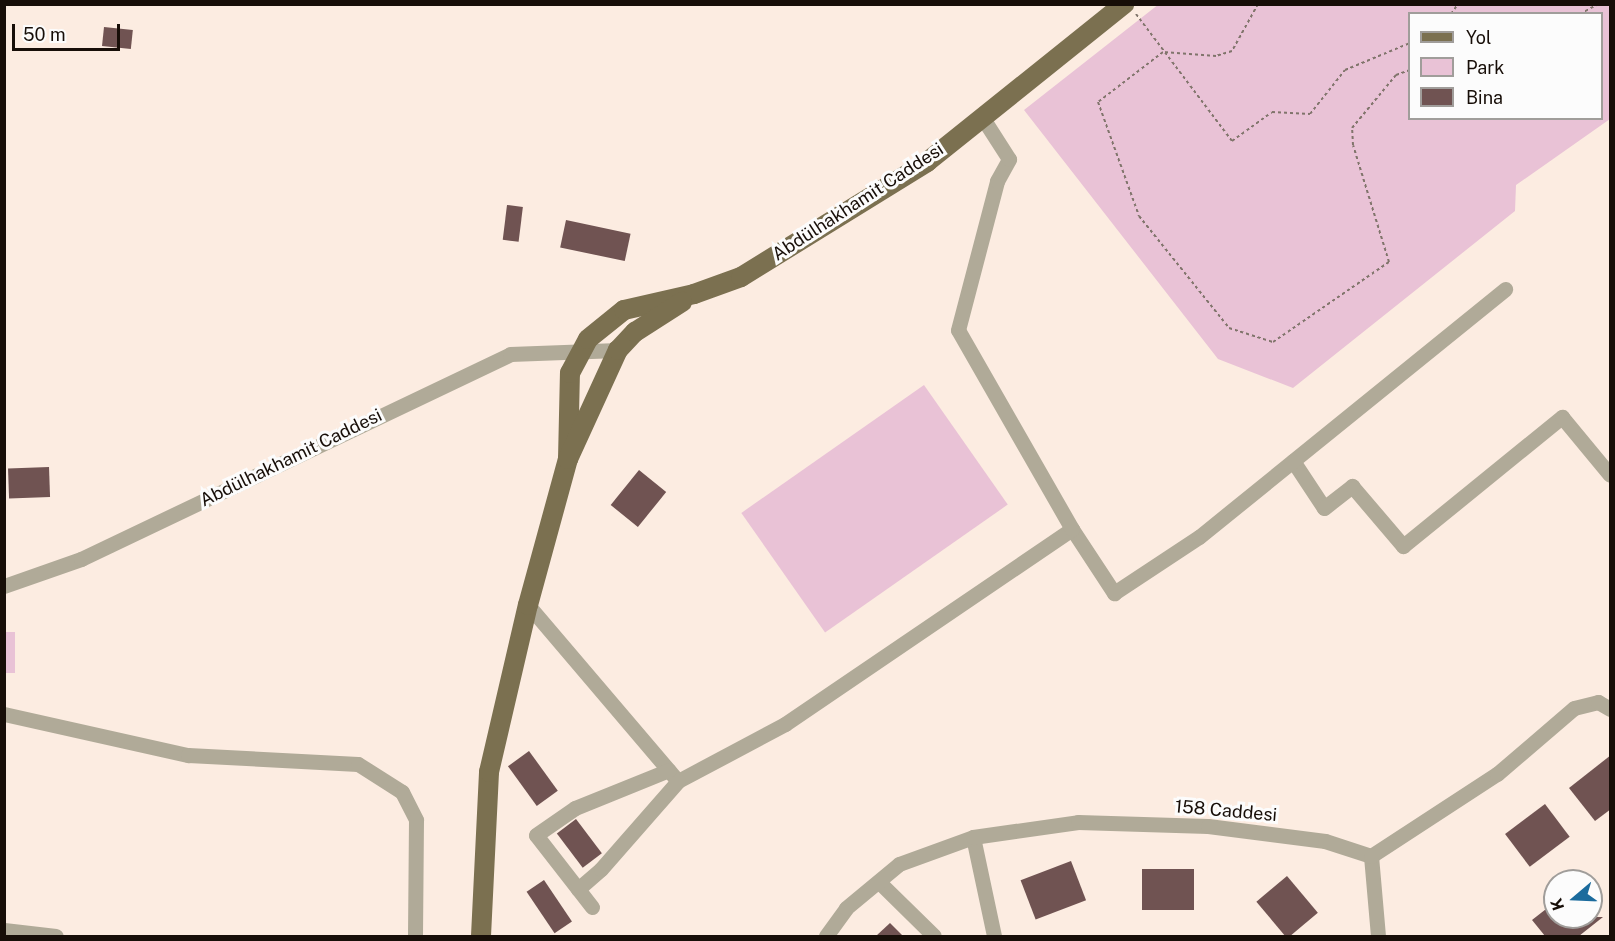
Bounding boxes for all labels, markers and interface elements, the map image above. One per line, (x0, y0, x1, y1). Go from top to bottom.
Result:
scale bar (15, 12, 123, 50)
legend (1408, 12, 1603, 120)
text: 50 m (23, 24, 66, 45)
text: Yol (1466, 27, 1491, 48)
text: Park (1466, 57, 1504, 78)
text: Bina (1466, 87, 1503, 108)
street label: Abdülhakhamit Caddesi (768, 139, 948, 265)
street label: Abdülhakhamit Caddesi (197, 405, 385, 511)
street label: 158 Caddesi (1174, 796, 1278, 826)
north arrow (1543, 869, 1603, 929)
text: K (1547, 896, 1568, 913)

